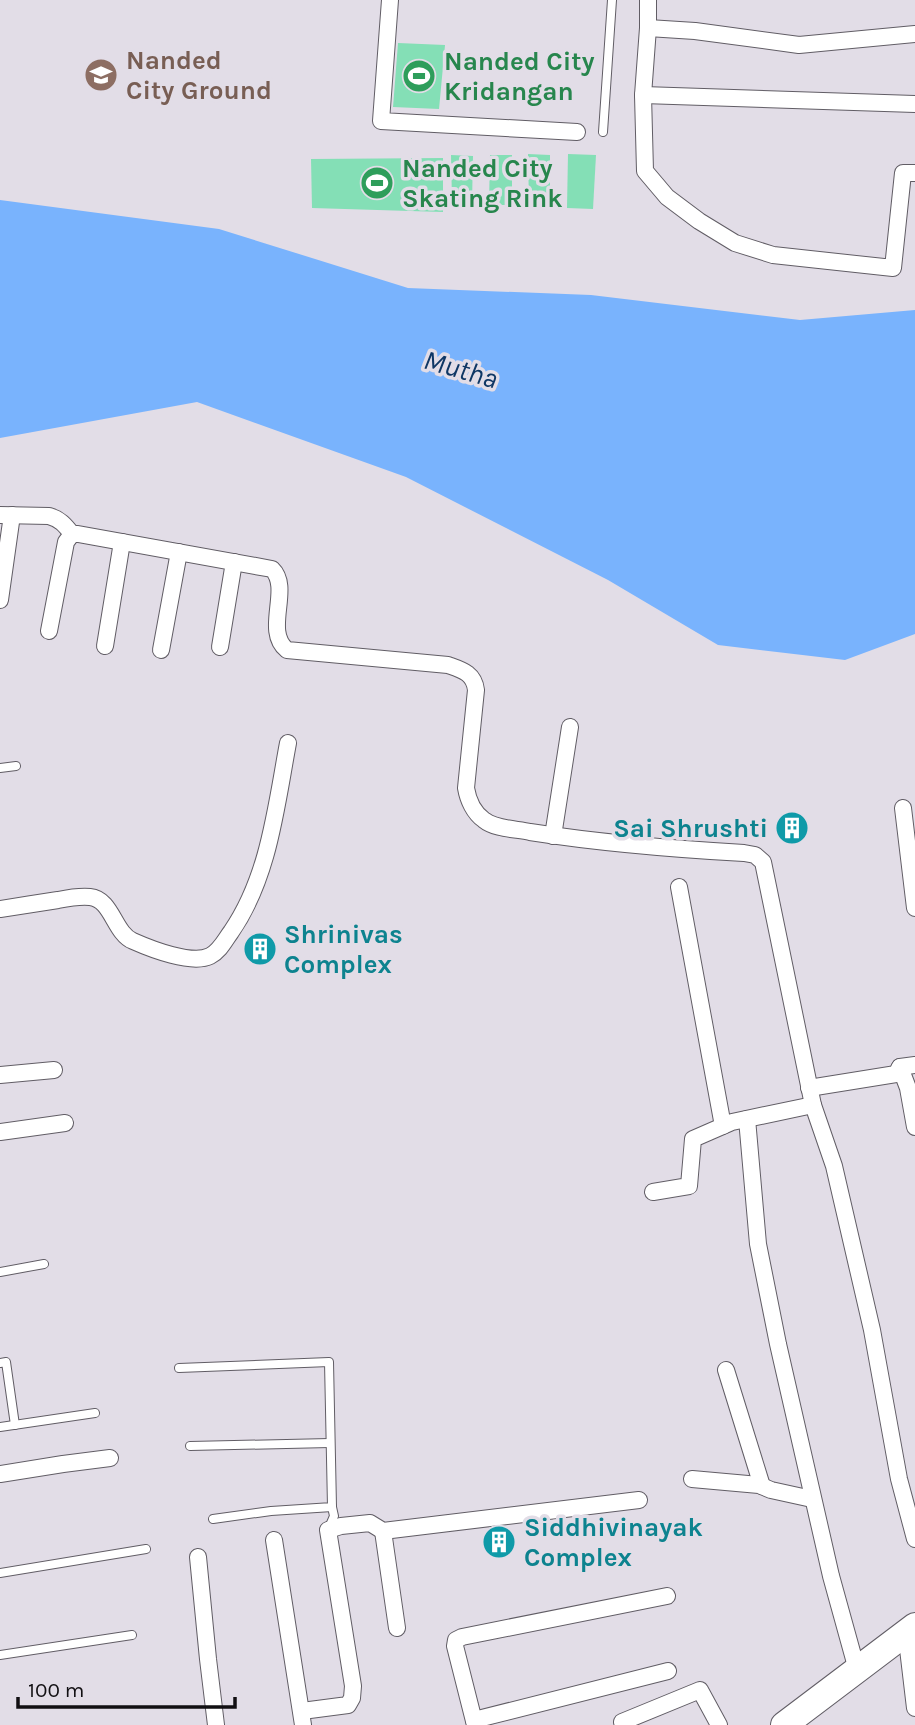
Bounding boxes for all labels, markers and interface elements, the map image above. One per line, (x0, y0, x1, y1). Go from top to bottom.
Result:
place label: Nanded City Ground (126, 45, 272, 106)
place label: Nanded City Kridangan (444, 46, 595, 107)
school or university icon: Nanded City Ground (82, 56, 120, 94)
sports icon: Nanded City Kridangan (400, 57, 438, 95)
place label: Nanded City Skating Rink (402, 153, 563, 214)
sports icon: Nanded City Skating Rink (358, 164, 396, 202)
water label: Mutha (420, 343, 502, 395)
building icon: Sai Shrushti (773, 809, 811, 847)
place label: Sai Shrushti (613, 813, 768, 844)
place label: Shrinivas Complex (284, 919, 403, 980)
building icon: Shrinivas Complex (241, 930, 279, 968)
place label: Siddhivinayak Complex (524, 1512, 703, 1573)
building icon: Siddhivinayak Complex (480, 1523, 518, 1561)
scale bar (18, 1666, 234, 1710)
text: 100 m (28, 1678, 85, 1702)

